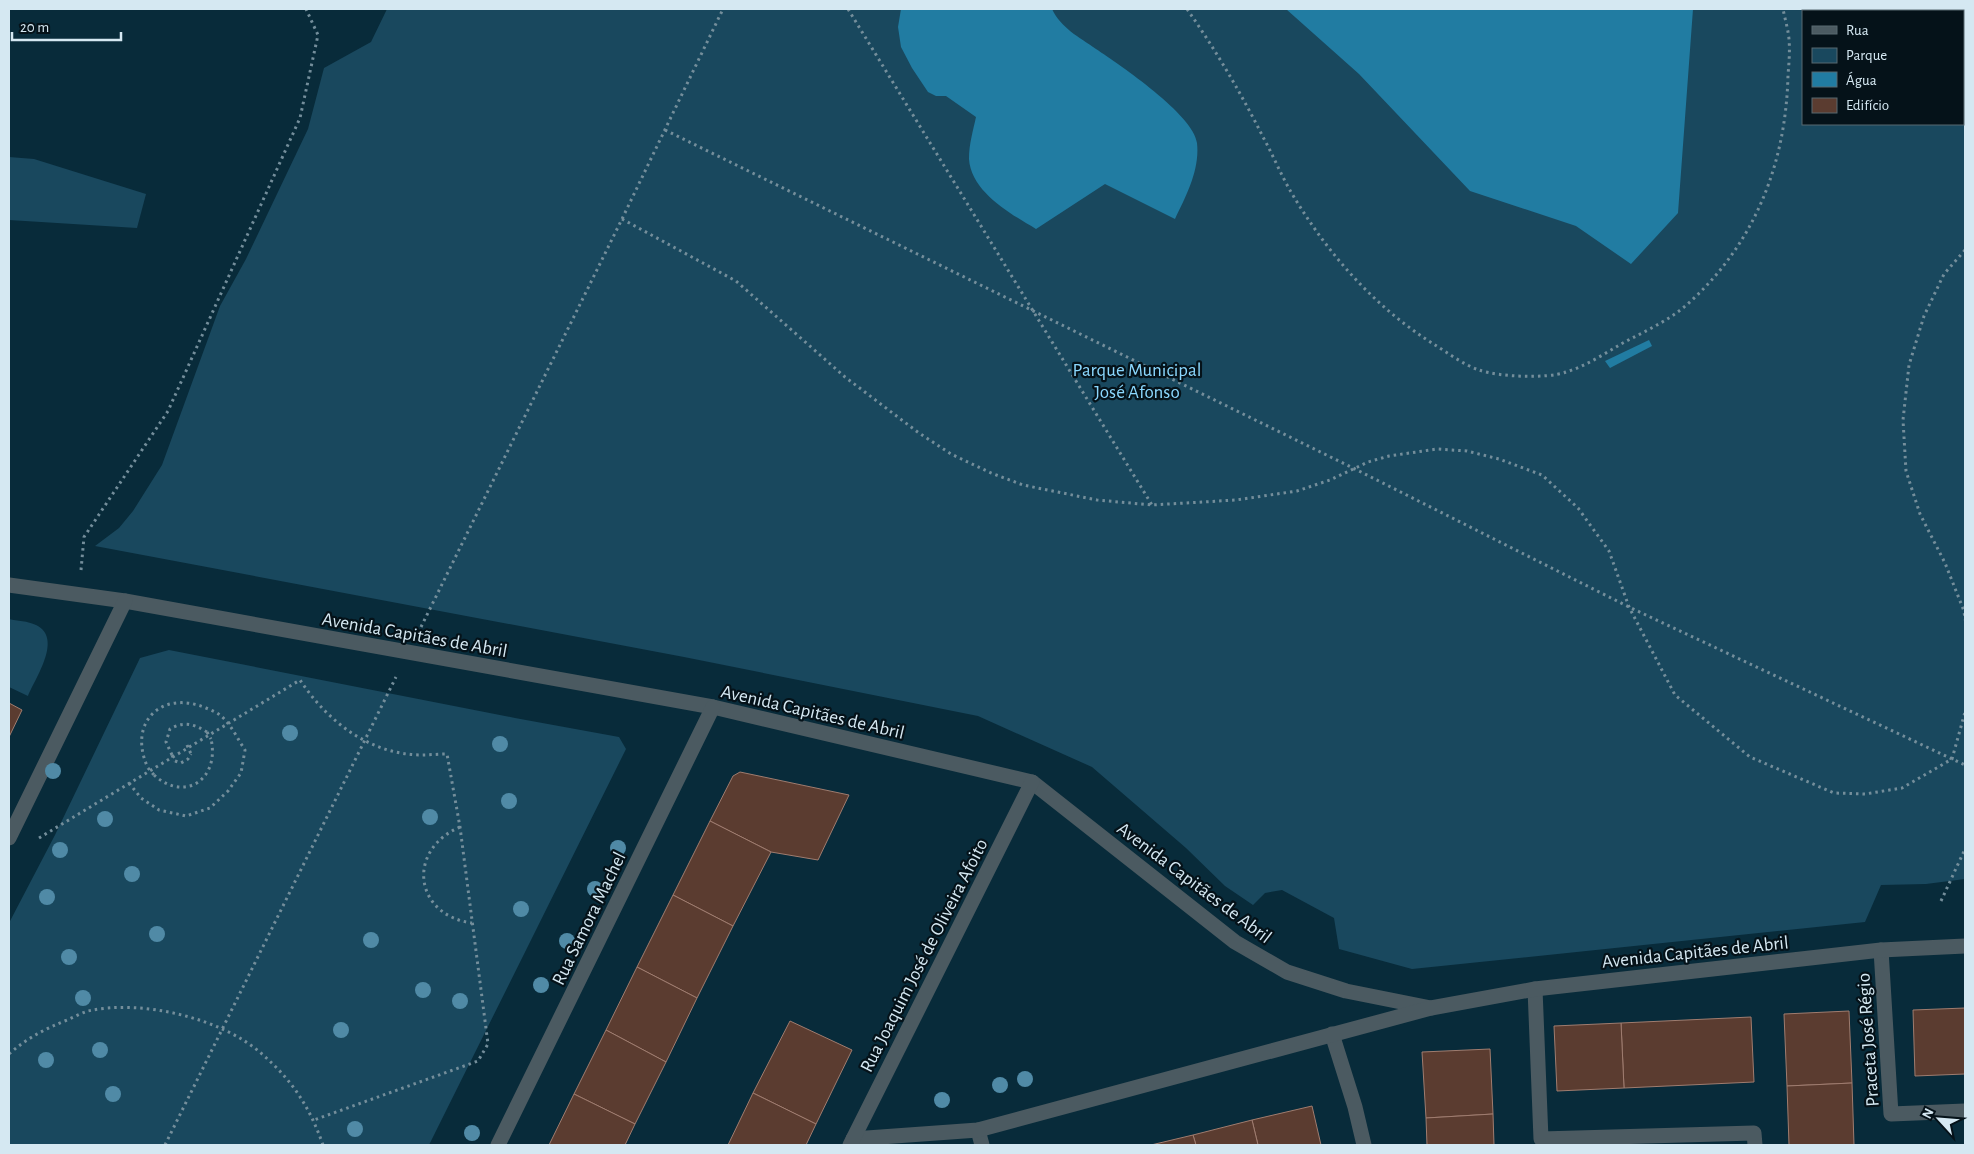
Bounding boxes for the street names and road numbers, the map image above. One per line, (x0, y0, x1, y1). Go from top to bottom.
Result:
street label: Avenida Capitães de Abril (321, 610, 509, 661)
street label: Avenida Capitães de Abril (719, 682, 906, 743)
street label: Avenida Capitães de Abril (1113, 819, 1275, 947)
street label: Rua Joaquim José de Oliveira Afoito (857, 836, 992, 1075)
street label: Rua Samora Machel (549, 849, 630, 988)
street label: Avenida Capitães de Abril (1601, 933, 1789, 972)
street label: Praceta José Régio (1854, 973, 1883, 1107)

